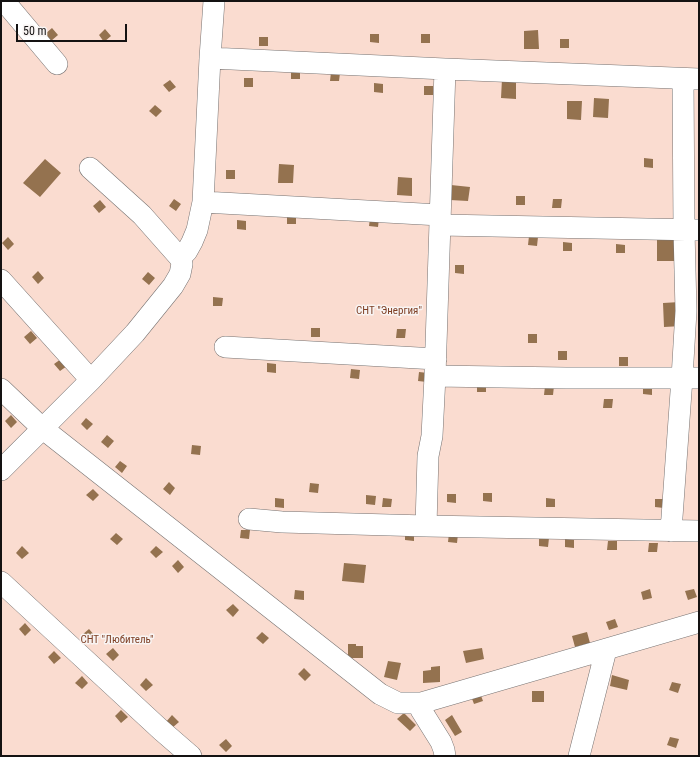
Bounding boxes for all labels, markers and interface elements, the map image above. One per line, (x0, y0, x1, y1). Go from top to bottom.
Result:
scale bar (18, 16, 129, 42)
text: 50 m (23, 24, 47, 38)
park label: СНТ "Энергия" (356, 304, 422, 318)
park label: СНТ "Любитель" (80, 633, 154, 647)

